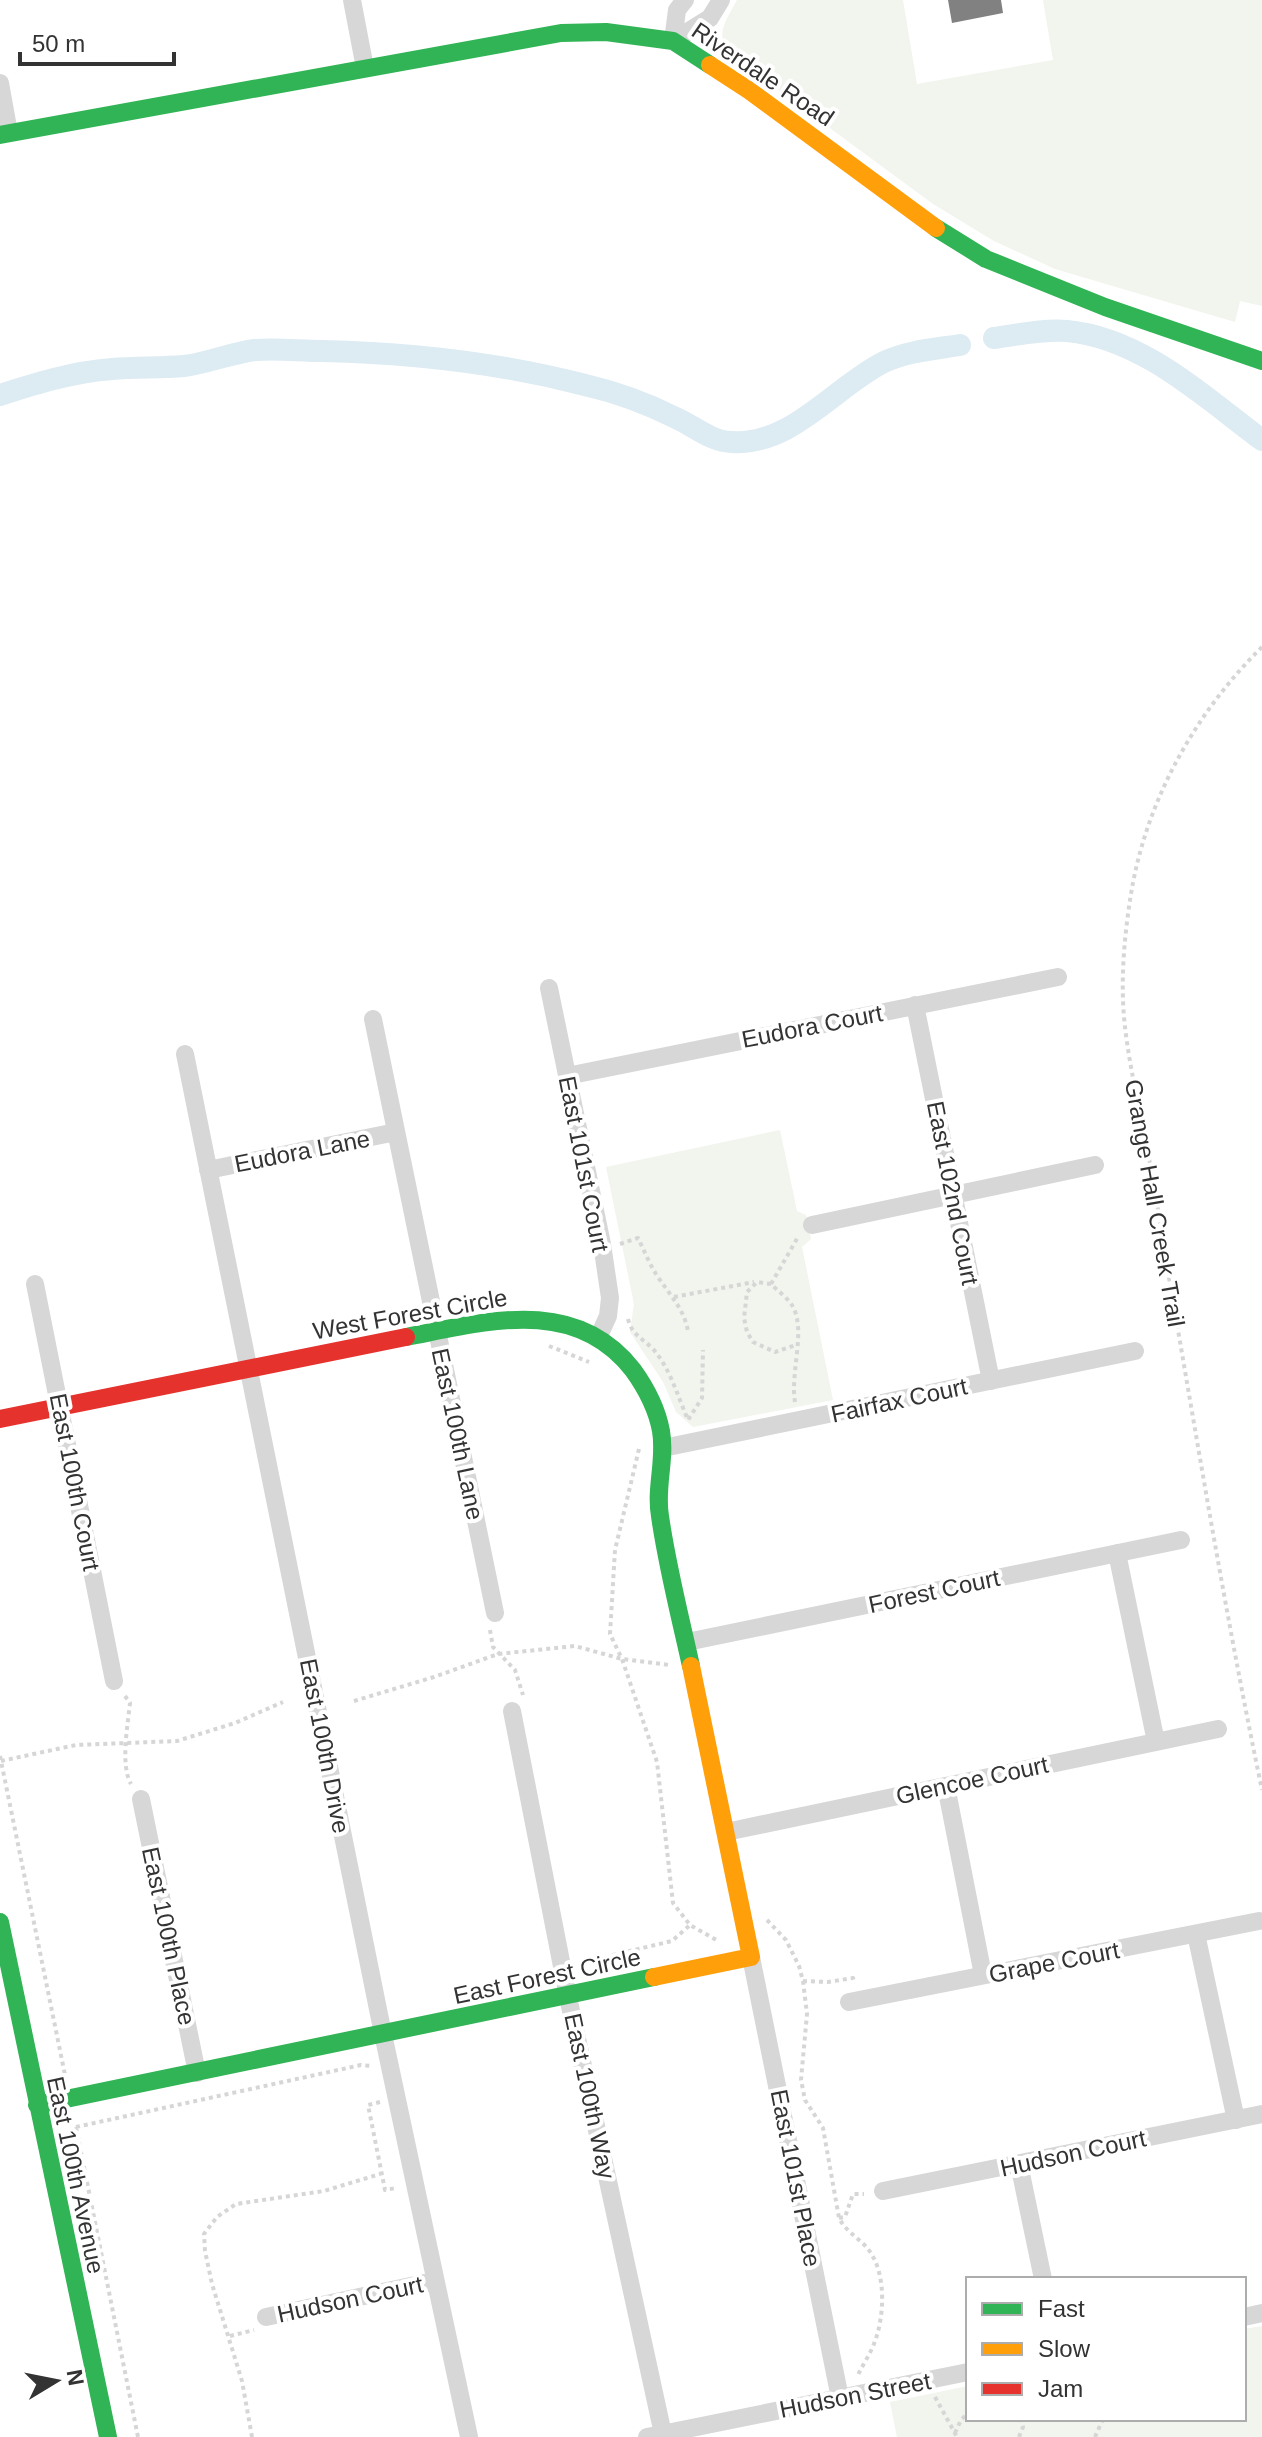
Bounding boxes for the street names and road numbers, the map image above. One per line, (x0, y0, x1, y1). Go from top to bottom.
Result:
street label: Riverdale Road (687, 17, 839, 131)
street label: Eudora Court (739, 999, 885, 1053)
street label: East 101st Court (554, 1074, 614, 1255)
street label: Grange Hall Creek Trail (1120, 1077, 1190, 1329)
street label: East 102nd Court (922, 1099, 984, 1288)
street label: Eudora Lane (232, 1125, 372, 1177)
street label: West Forest Circle (311, 1284, 509, 1344)
street label: East 100th Lane (427, 1346, 489, 1522)
street label: Fairfax Court (828, 1372, 970, 1428)
street label: East 100th Court (45, 1391, 105, 1573)
street label: Forest Court (866, 1564, 1002, 1618)
street label: East 100th Drive (295, 1656, 355, 1836)
street label: Glencoe Court (894, 1751, 1051, 1809)
street label: East 100th Place (137, 1844, 201, 2028)
street label: Grape Court (987, 1936, 1122, 1988)
street label: East Forest Circle (451, 1943, 643, 2009)
street label: East 100th Way (559, 2011, 621, 2181)
street label: East 100th Avenue (42, 2074, 110, 2276)
street label: East 101st Place (766, 2087, 826, 2269)
street label: Hudson Court (998, 2124, 1149, 2182)
street label: Hudson Court (275, 2270, 426, 2328)
street label: Hudson Street (777, 2367, 933, 2423)

